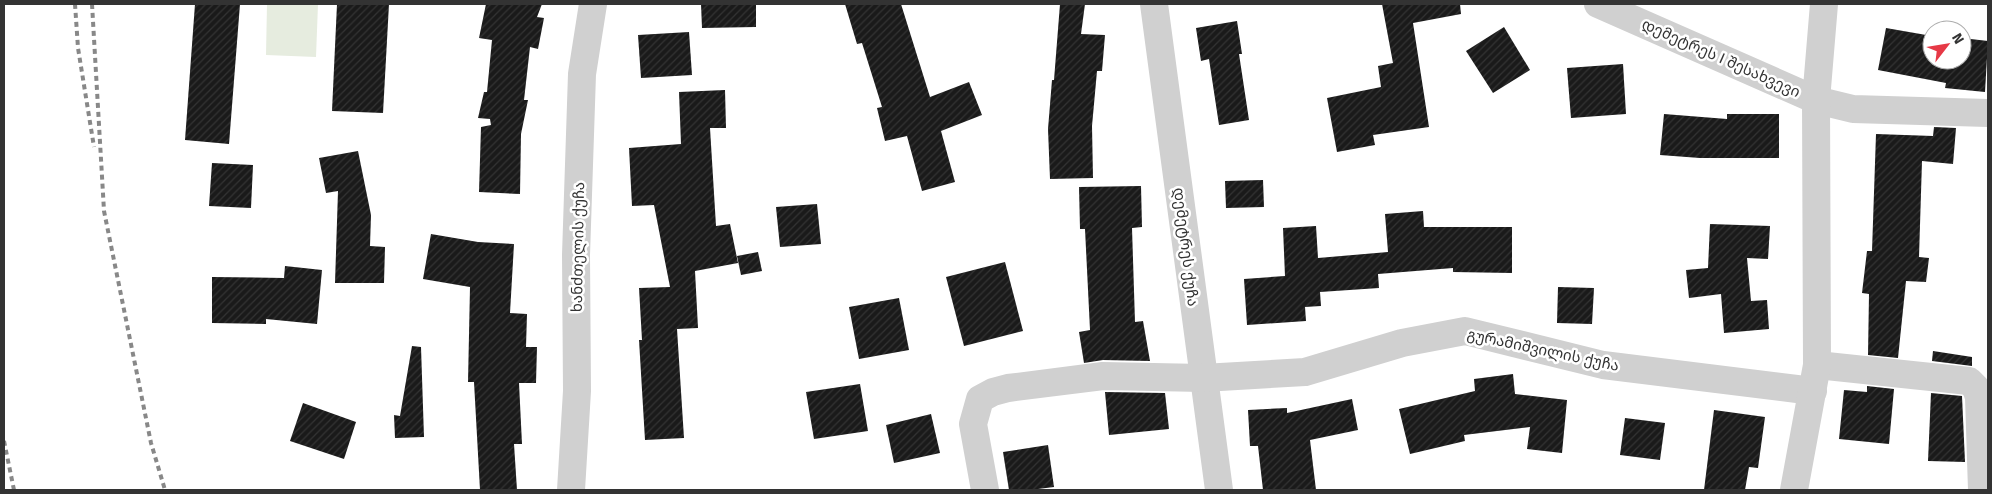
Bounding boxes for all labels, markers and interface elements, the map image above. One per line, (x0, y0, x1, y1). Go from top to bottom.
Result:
street label: დემეტრეს I შესახვევი (1639, 15, 1803, 101)
north arrow (1922, 20, 1972, 70)
text: N (1948, 30, 1967, 47)
street label: ხანძთელის ქუჩა (568, 182, 588, 312)
street label: დემეტრეს ქუჩა (1170, 187, 1202, 307)
street label: გურამიშვილის ქუჩა (1465, 325, 1621, 375)

